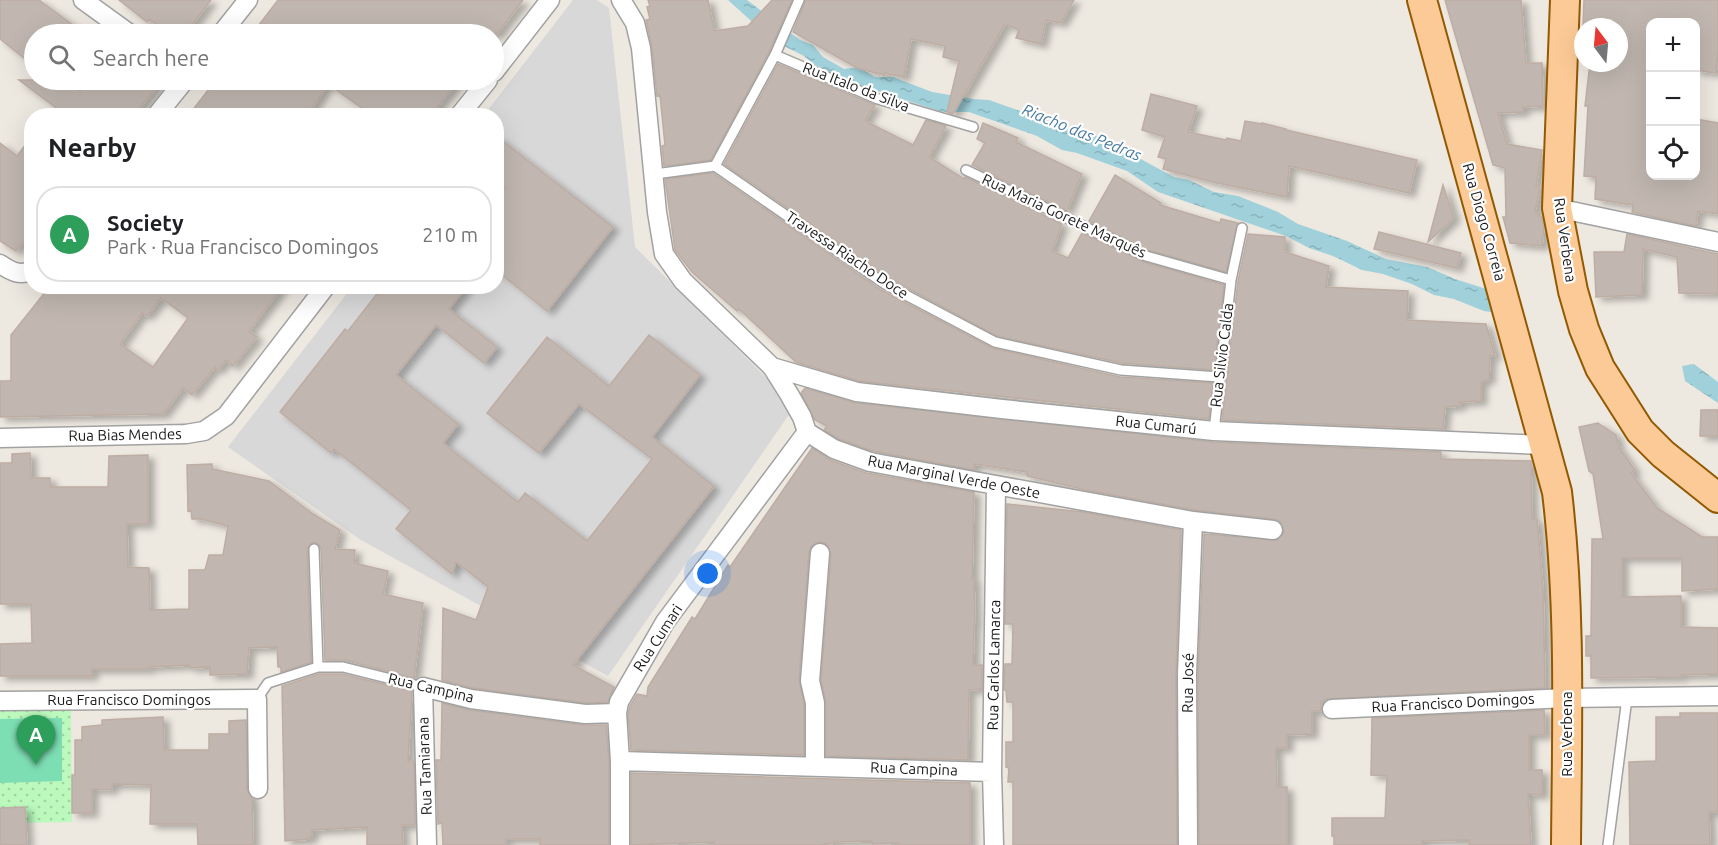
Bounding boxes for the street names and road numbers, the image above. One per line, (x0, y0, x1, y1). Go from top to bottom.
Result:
street label: Rua Italo da Silva (800, 58, 912, 115)
street label: Rua Diogo Correia (1460, 161, 1509, 283)
street label: Rua Maria Gorete Marquês (979, 170, 1149, 261)
street label: Rua Verbena (1551, 196, 1580, 283)
street label: Travessa Riacho Doce (783, 207, 912, 302)
street label: Rua Silvio Calda (1207, 302, 1236, 408)
street label: Rua Cumarú (1115, 412, 1198, 437)
street label: Rua Bias Mendes (68, 425, 182, 444)
street label: Rua Marginal Verde Oeste (866, 451, 1042, 502)
street label: Rua Carlos Lamarca (984, 600, 1003, 730)
street label: Rua Cumari (630, 601, 686, 675)
street label: Rua José (1178, 653, 1197, 713)
street label: Rua Campina (387, 669, 476, 706)
street label: Rua Francisco Domingos (1371, 690, 1535, 715)
street label: Rua Francisco Domingos (47, 691, 211, 708)
street label: Rua Verbena (1558, 691, 1575, 777)
street label: Rua Tamiarana (414, 717, 435, 816)
street label: Rua Campina (870, 758, 958, 779)

